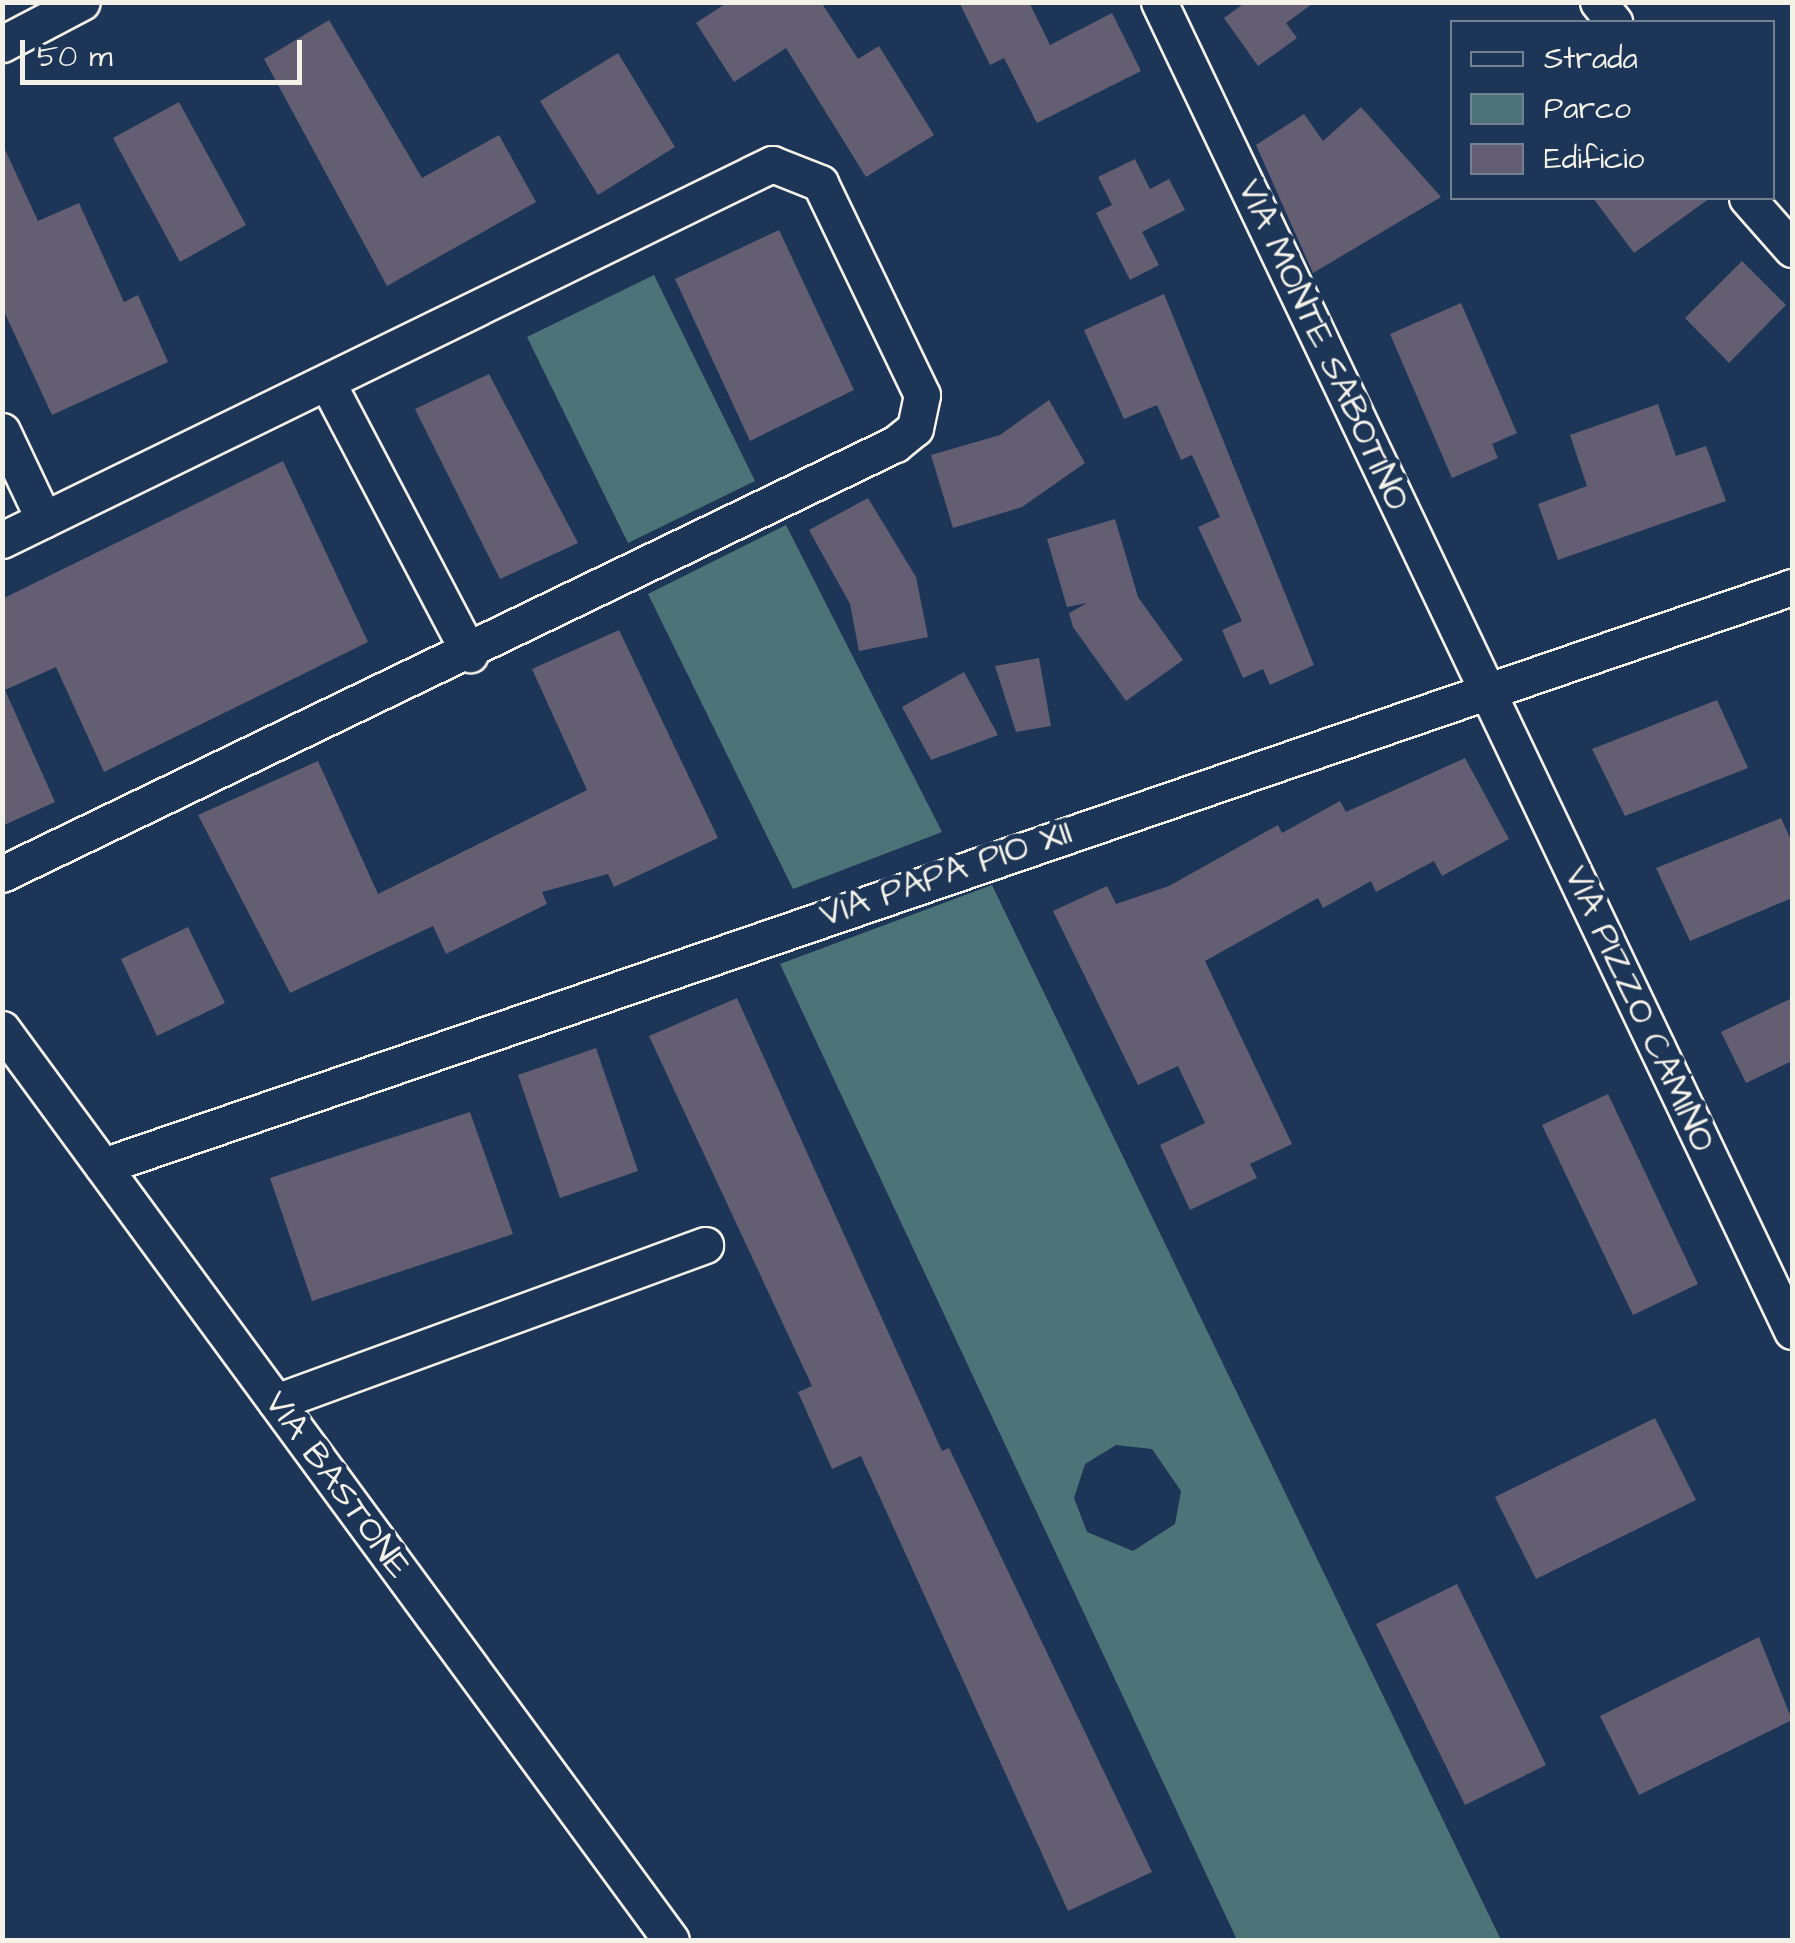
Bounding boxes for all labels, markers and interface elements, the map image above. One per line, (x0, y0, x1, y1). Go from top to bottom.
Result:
scale bar (25, 20, 308, 82)
legend (1450, 20, 1775, 200)
text: 50 m (37, 36, 113, 78)
text: Strada (1544, 38, 1638, 80)
text: Parco (1544, 88, 1631, 130)
text: Edificio (1544, 138, 1644, 180)
street label: VIA MONTE SABOTINO (1228, 173, 1418, 517)
street label: VIA PAPA PIO XII (814, 811, 1078, 937)
street label: VIA PIZZO CAMINO (1554, 859, 1724, 1159)
street label: VIA BASTONE (255, 1383, 419, 1587)

